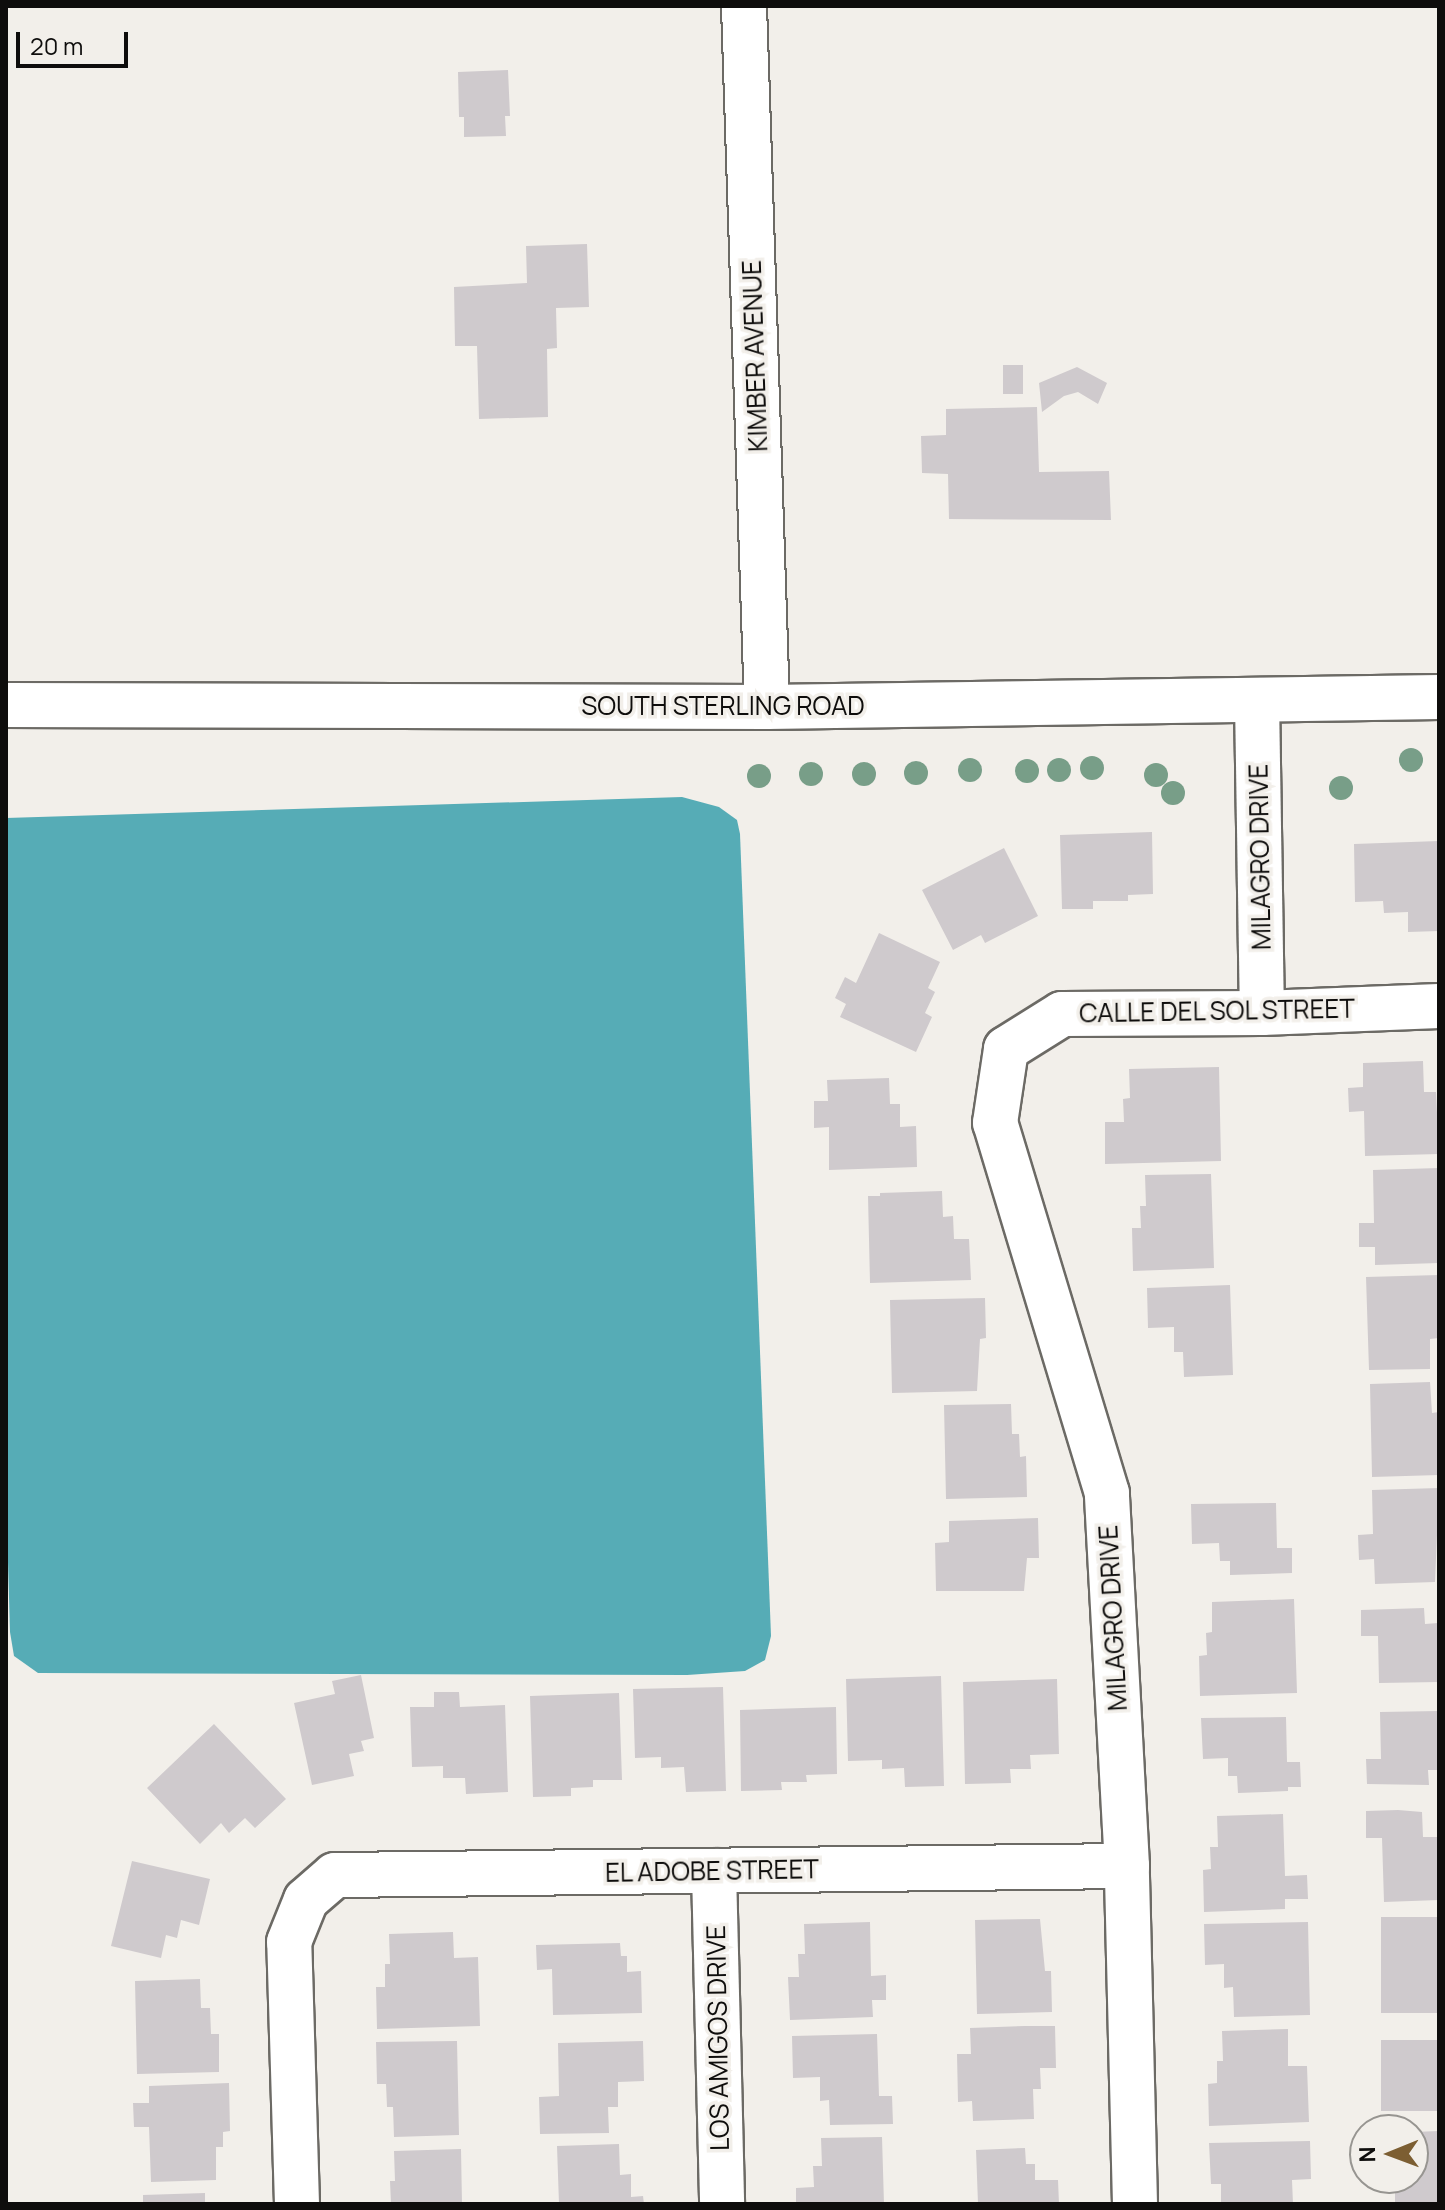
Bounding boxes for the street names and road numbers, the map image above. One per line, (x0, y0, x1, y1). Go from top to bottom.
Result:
street label: KIMBER AVENUE (736, 260, 774, 452)
street label: SOUTH STERLING ROAD (581, 690, 865, 722)
street label: MILAGRO DRIVE (1243, 764, 1277, 950)
street label: CALLE DEL SOL STREET (1078, 993, 1356, 1029)
street label: MILAGRO DRIVE (1093, 1524, 1133, 1712)
street label: EL ADOBE STREET (604, 1854, 820, 1888)
street label: LOS AMIGOS DRIVE (700, 1925, 736, 2151)

